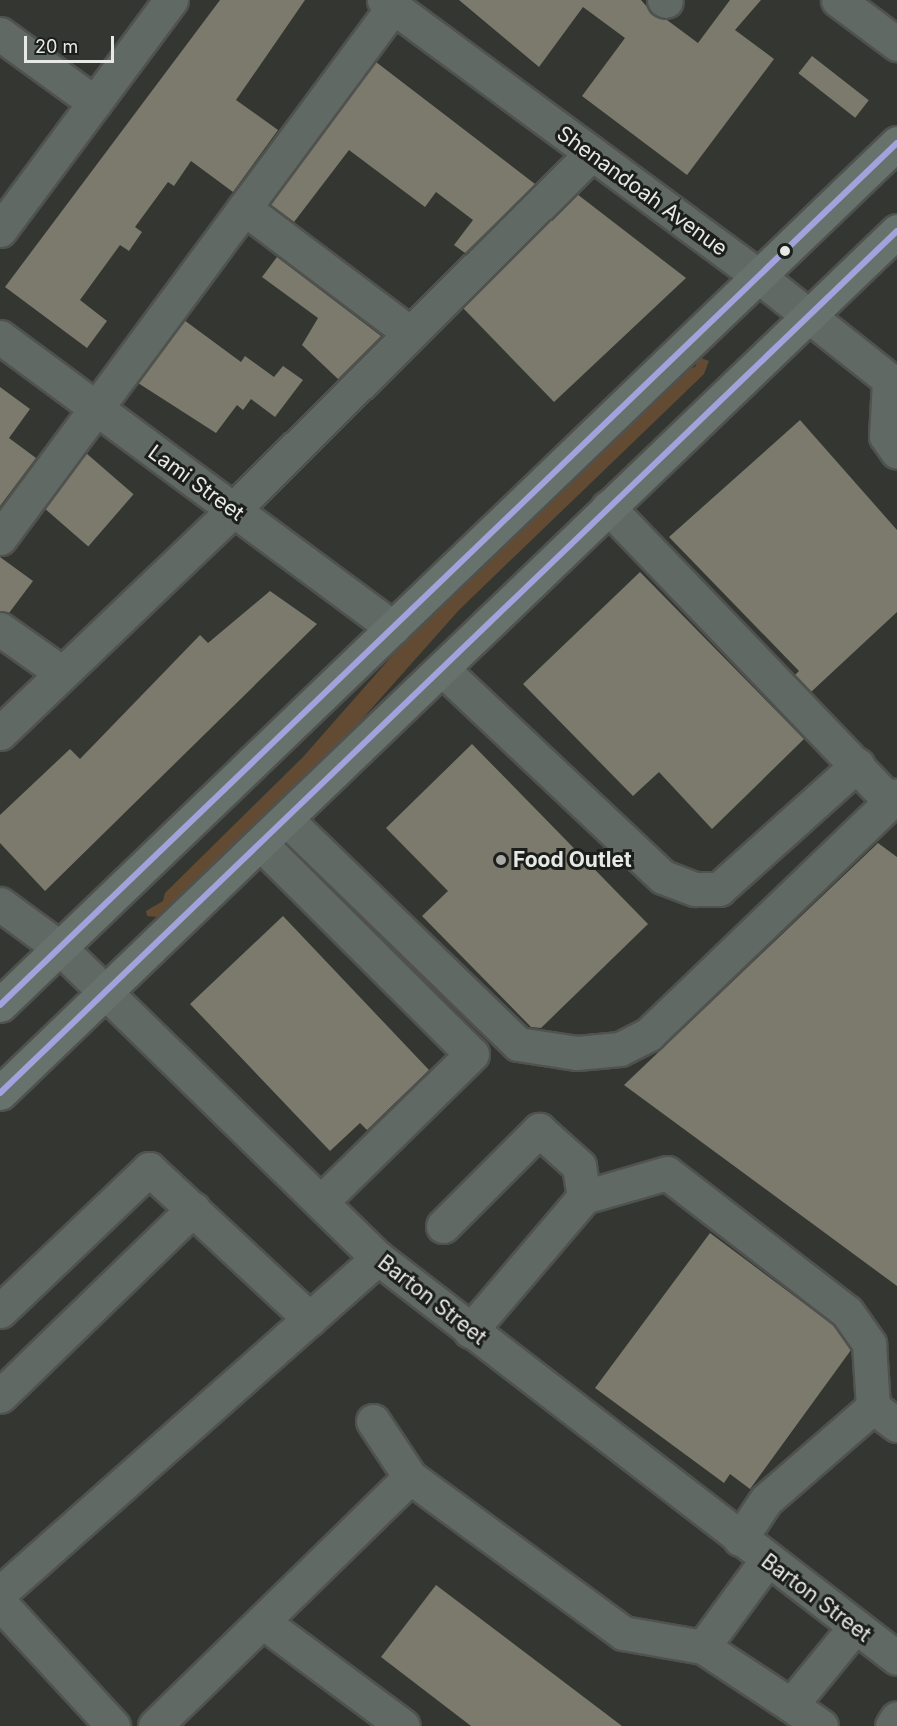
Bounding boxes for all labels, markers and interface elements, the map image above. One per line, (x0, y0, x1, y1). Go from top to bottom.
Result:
scale bar (27, 24, 117, 62)
text: 20 m (35, 36, 78, 57)
street label: Shenandoah Avenue (552, 121, 732, 261)
unlabelled marker (779, 245, 791, 257)
street label: Lami Street (143, 440, 249, 526)
place label: Food Outlet (513, 847, 632, 873)
marker: Food Outlet (494, 853, 508, 867)
street label: Barton Street (373, 1250, 491, 1350)
street label: Barton Street (756, 1549, 876, 1647)

